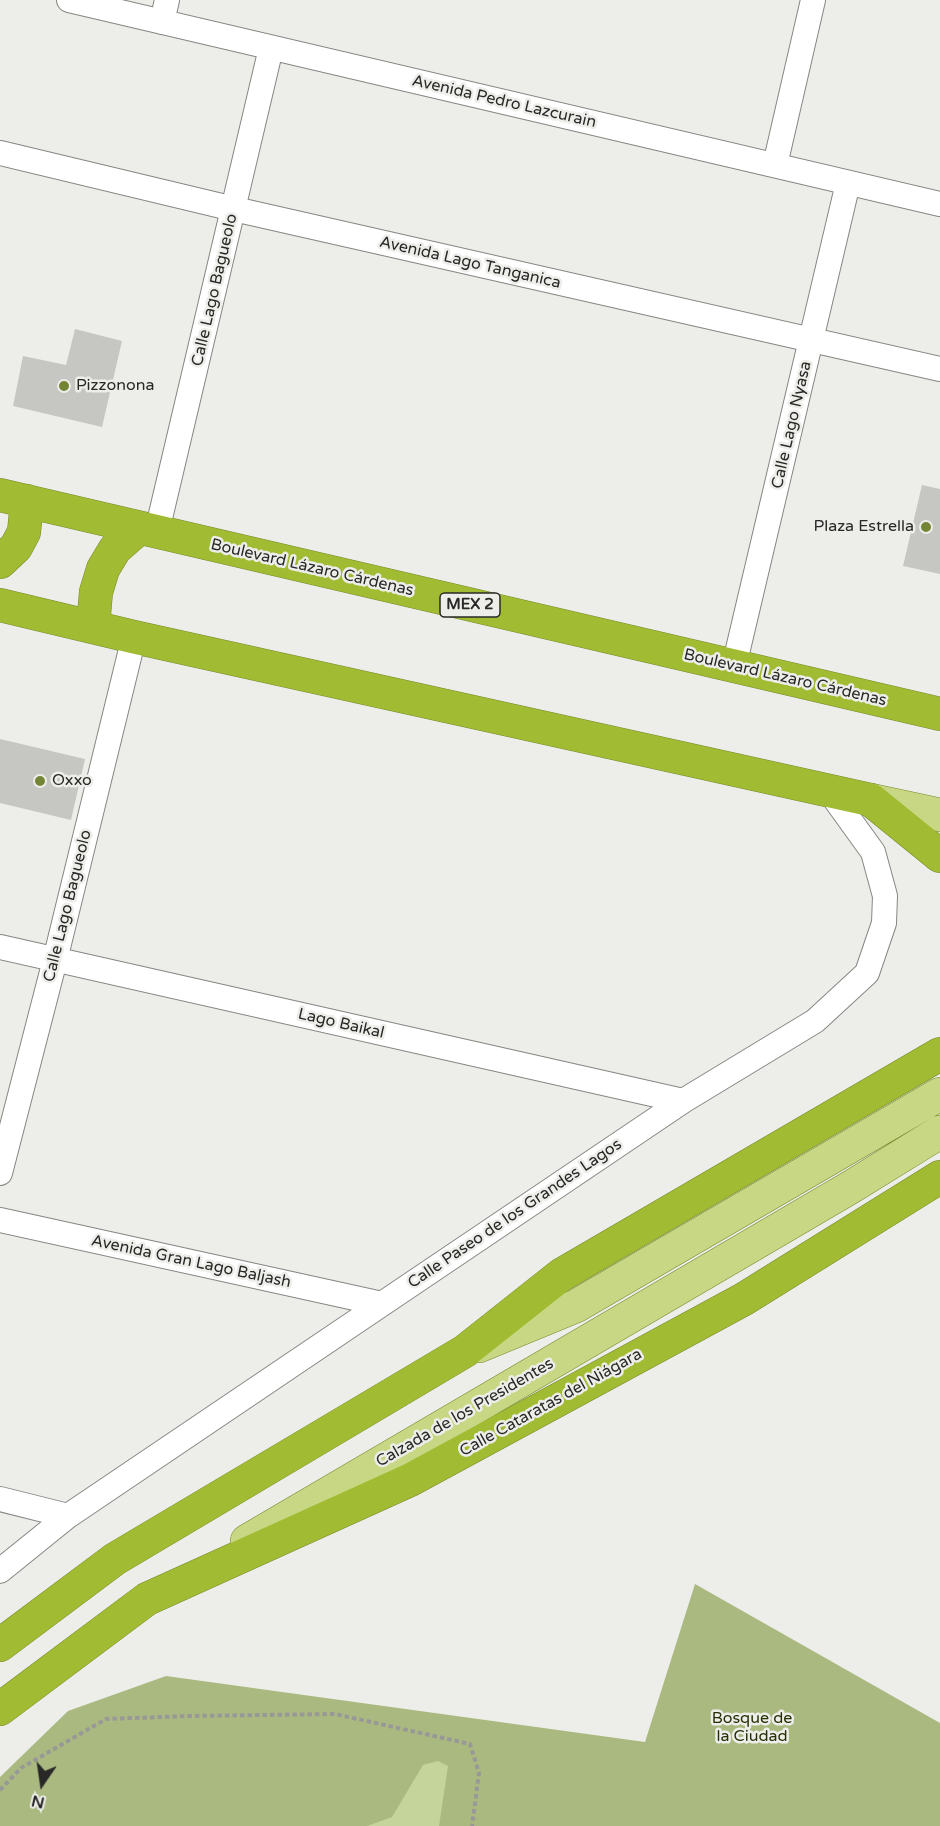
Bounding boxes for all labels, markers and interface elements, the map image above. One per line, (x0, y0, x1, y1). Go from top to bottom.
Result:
street label: Avenida Pedro Lazcurain (410, 71, 598, 133)
street label: Calle Lago Bagueolo (188, 212, 242, 368)
street label: Avenida Lago Tanganica (377, 233, 563, 293)
street label: Calle Lago Nyasa (768, 359, 816, 491)
place label: Pizzonona (76, 376, 154, 396)
marker: Pizzonona (57, 379, 71, 393)
place label: Plaza Estrella (814, 517, 914, 537)
marker: Plaza Estrella (919, 520, 933, 534)
street label: Boulevard Lázaro Cárdenas (209, 535, 415, 601)
road number: MEX 2 (440, 593, 500, 617)
street label: Boulevard Lázaro Cárdenas (682, 645, 888, 711)
place label: Oxxo (52, 771, 92, 791)
marker: Oxxo (33, 774, 47, 788)
street label: Calle Lago Bagueolo (40, 828, 96, 984)
street label: Lago Baikal (296, 1005, 386, 1043)
street label: Calle Paseo de los Grandes Lagos (404, 1135, 626, 1293)
street label: Avenida Gran Lago Baljash (89, 1231, 293, 1293)
street label: Calle Cataratas del Niágara (457, 1345, 645, 1461)
street label: Calzada de los Presidentes (373, 1354, 557, 1472)
park label: Bosque de la Ciudad (712, 1709, 792, 1747)
north arrow (12, 1754, 72, 1814)
text: N (29, 1790, 46, 1813)

